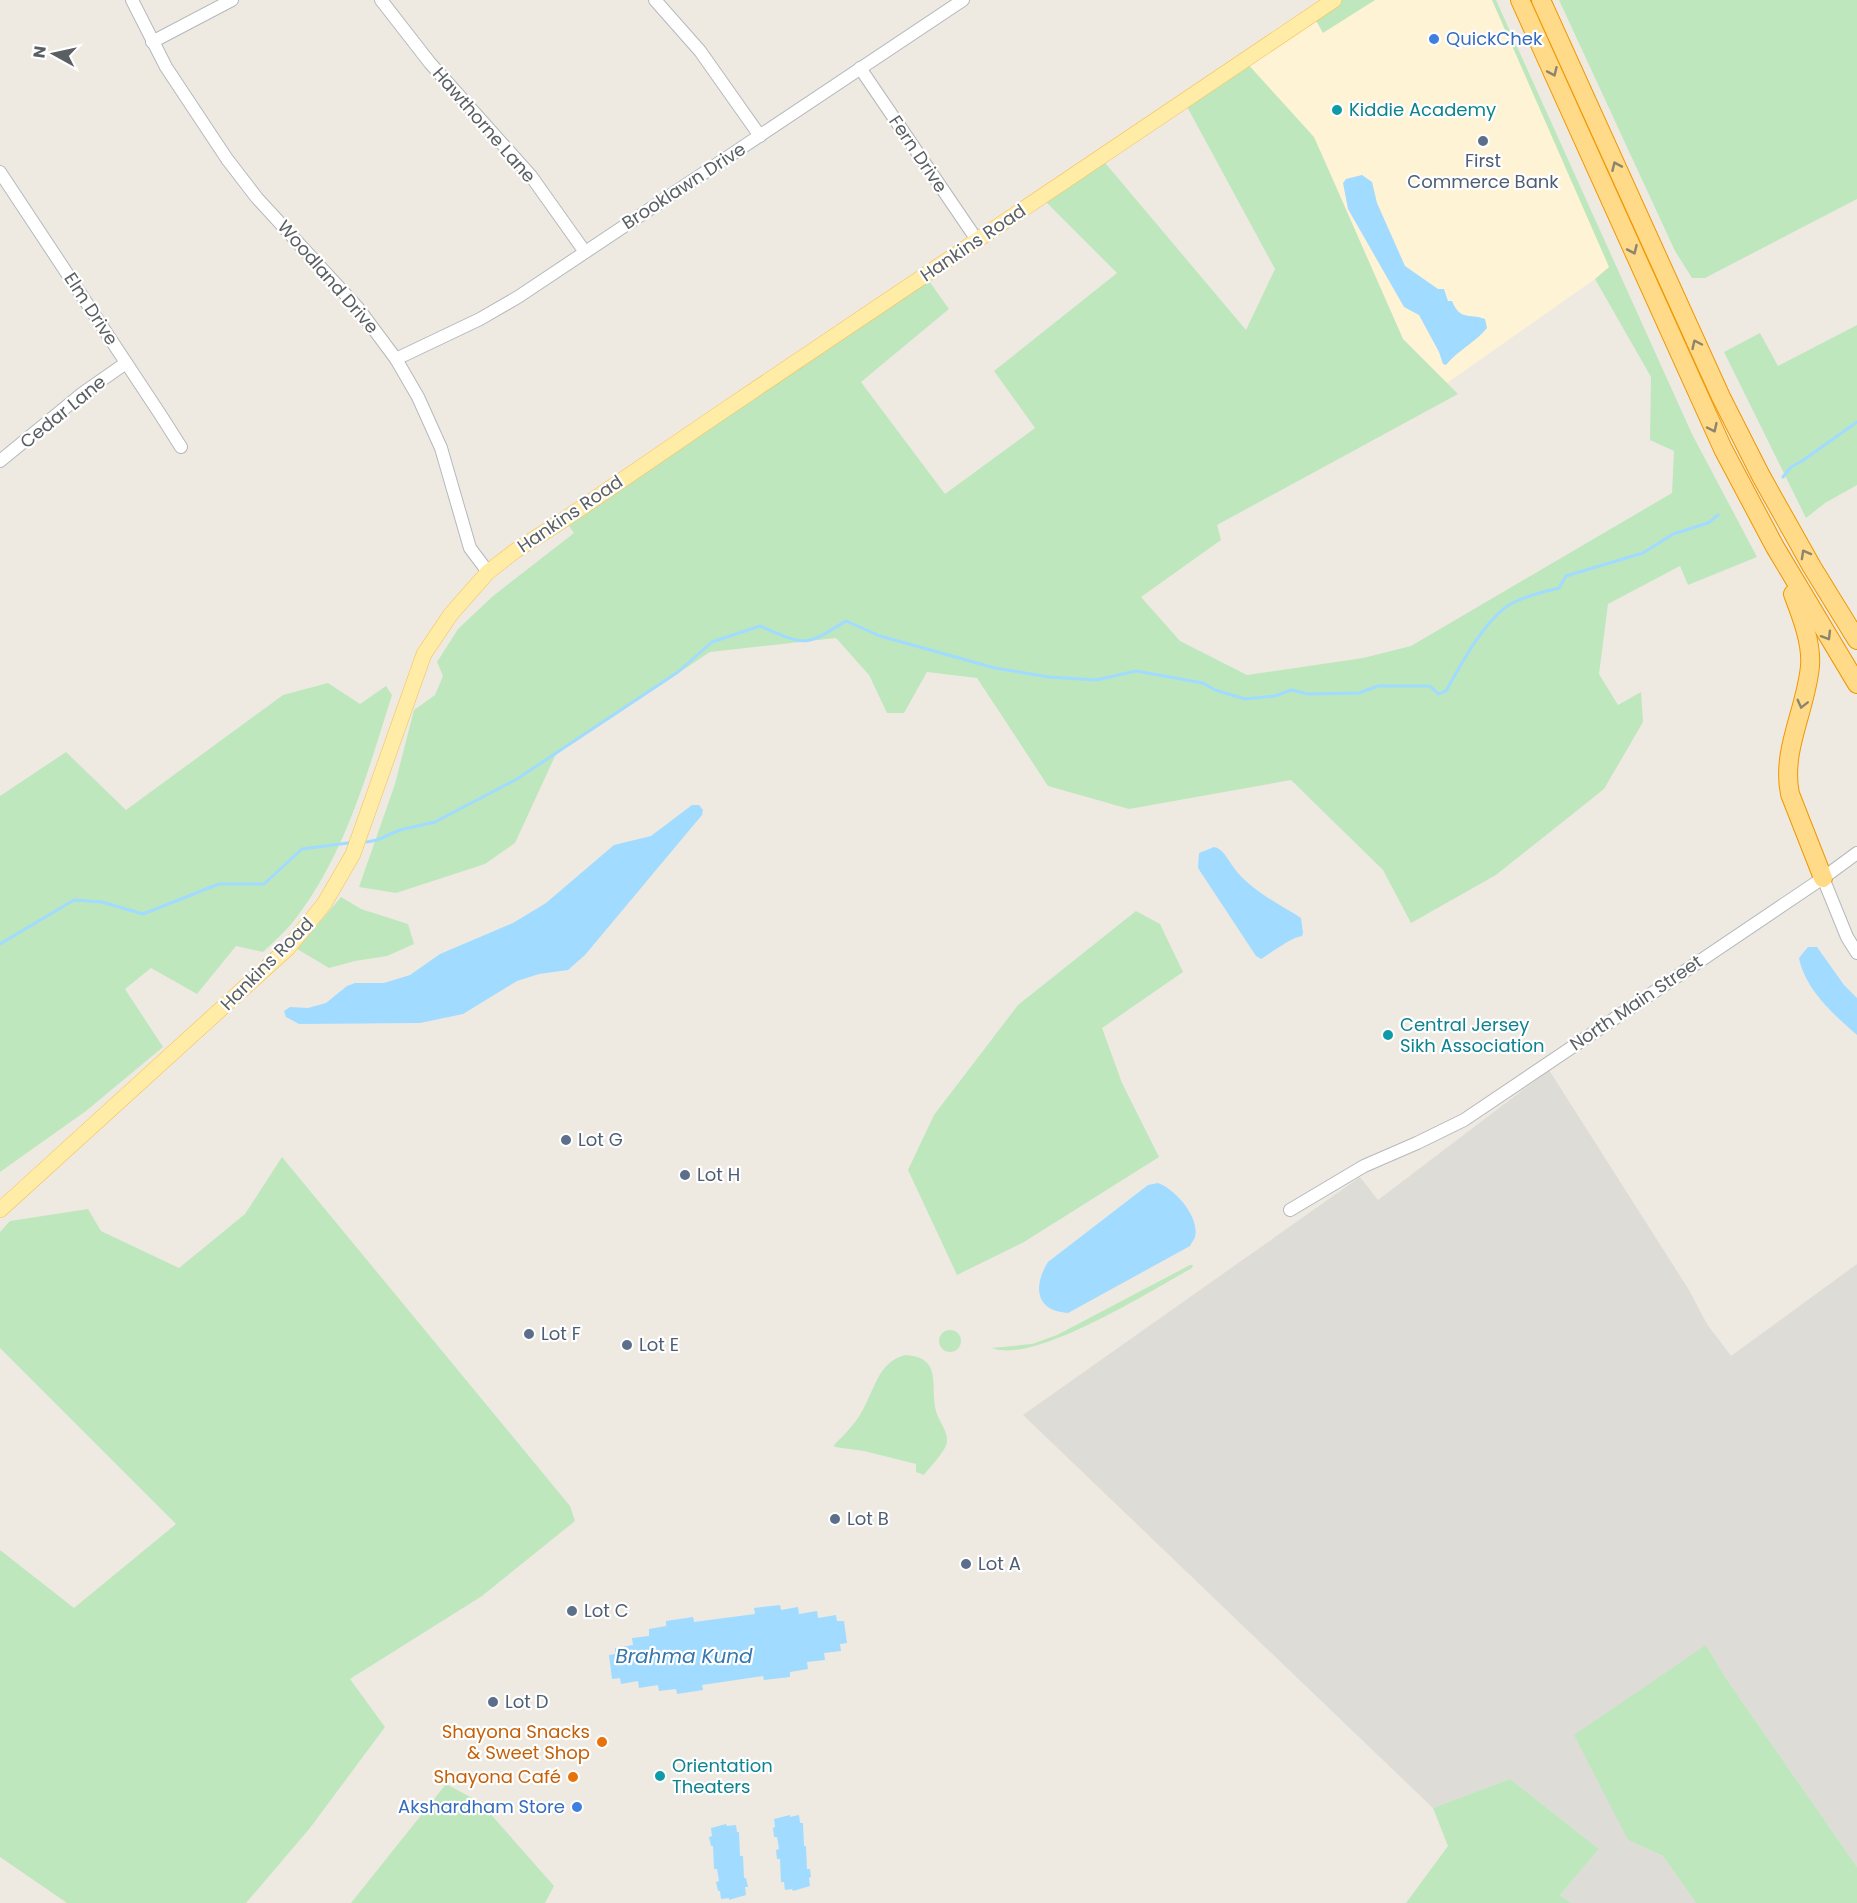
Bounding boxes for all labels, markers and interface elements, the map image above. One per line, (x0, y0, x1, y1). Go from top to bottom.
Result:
north arrow (24, 24, 84, 84)
place label: QuickChek (1446, 26, 1543, 51)
marker: QuickChek (1427, 32, 1441, 46)
text: N (27, 44, 52, 60)
street label: Hawthorne Lane (427, 61, 542, 188)
one-way arrow (1546, 66, 1558, 77)
place label: Kiddie Academy (1349, 97, 1496, 122)
marker: Kiddie Academy (1330, 103, 1344, 117)
street label: Fern Drive (883, 110, 953, 197)
marker: First Commerce Bank (1476, 134, 1490, 148)
street label: Brooklawn Drive (617, 136, 750, 235)
place label: First Commerce Bank (1407, 148, 1559, 194)
one-way arrow (1611, 162, 1623, 173)
street label: Hankins Road (915, 198, 1030, 287)
street label: Woodland Drive (272, 215, 385, 339)
one-way arrow (1626, 244, 1638, 255)
street label: Elm Drive (59, 267, 124, 350)
one-way arrow (1691, 339, 1703, 350)
street label: Cedar Lane (15, 369, 111, 454)
one-way arrow (1706, 422, 1718, 433)
street label: Hankins Road (512, 469, 627, 558)
one-way arrow (1801, 550, 1812, 560)
one-way arrow (1820, 630, 1832, 640)
one-way arrow (1797, 698, 1809, 709)
street label: Hankins Road (215, 912, 319, 1016)
street label: North Main Street (1565, 949, 1707, 1056)
place label: Central Jersey Sikh Association (1400, 1012, 1545, 1058)
marker: Central Jersey Sikh Association (1381, 1028, 1395, 1042)
place label: Lot G (578, 1127, 623, 1152)
marker: Lot G (559, 1133, 573, 1147)
place label: Lot H (697, 1162, 740, 1187)
marker: Lot H (678, 1168, 692, 1182)
place label: Lot F (541, 1321, 581, 1346)
marker: Lot F (522, 1327, 536, 1341)
place label: Lot E (639, 1332, 679, 1357)
marker: Lot E (620, 1338, 634, 1352)
place label: Lot B (847, 1506, 889, 1531)
marker: Lot B (828, 1512, 842, 1526)
place label: Lot A (978, 1551, 1021, 1576)
marker: Lot A (959, 1557, 973, 1571)
place label: Lot C (584, 1598, 629, 1623)
marker: Lot C (565, 1604, 579, 1618)
water label: Brahma Kund (615, 1642, 753, 1670)
place label: Lot D (505, 1689, 548, 1714)
marker: Lot D (486, 1695, 500, 1709)
place label: Shayona Snacks & Sweet Shop (442, 1719, 590, 1765)
marker: Shayona Snacks & Sweet Shop (595, 1735, 609, 1749)
place label: Orientation Theaters (672, 1753, 773, 1799)
place label: Shayona Café (433, 1764, 561, 1789)
marker: Orientation Theaters (653, 1769, 667, 1783)
marker: Shayona Café (566, 1770, 580, 1784)
place label: Akshardham Store (398, 1794, 565, 1819)
marker: Akshardham Store (570, 1800, 584, 1814)

